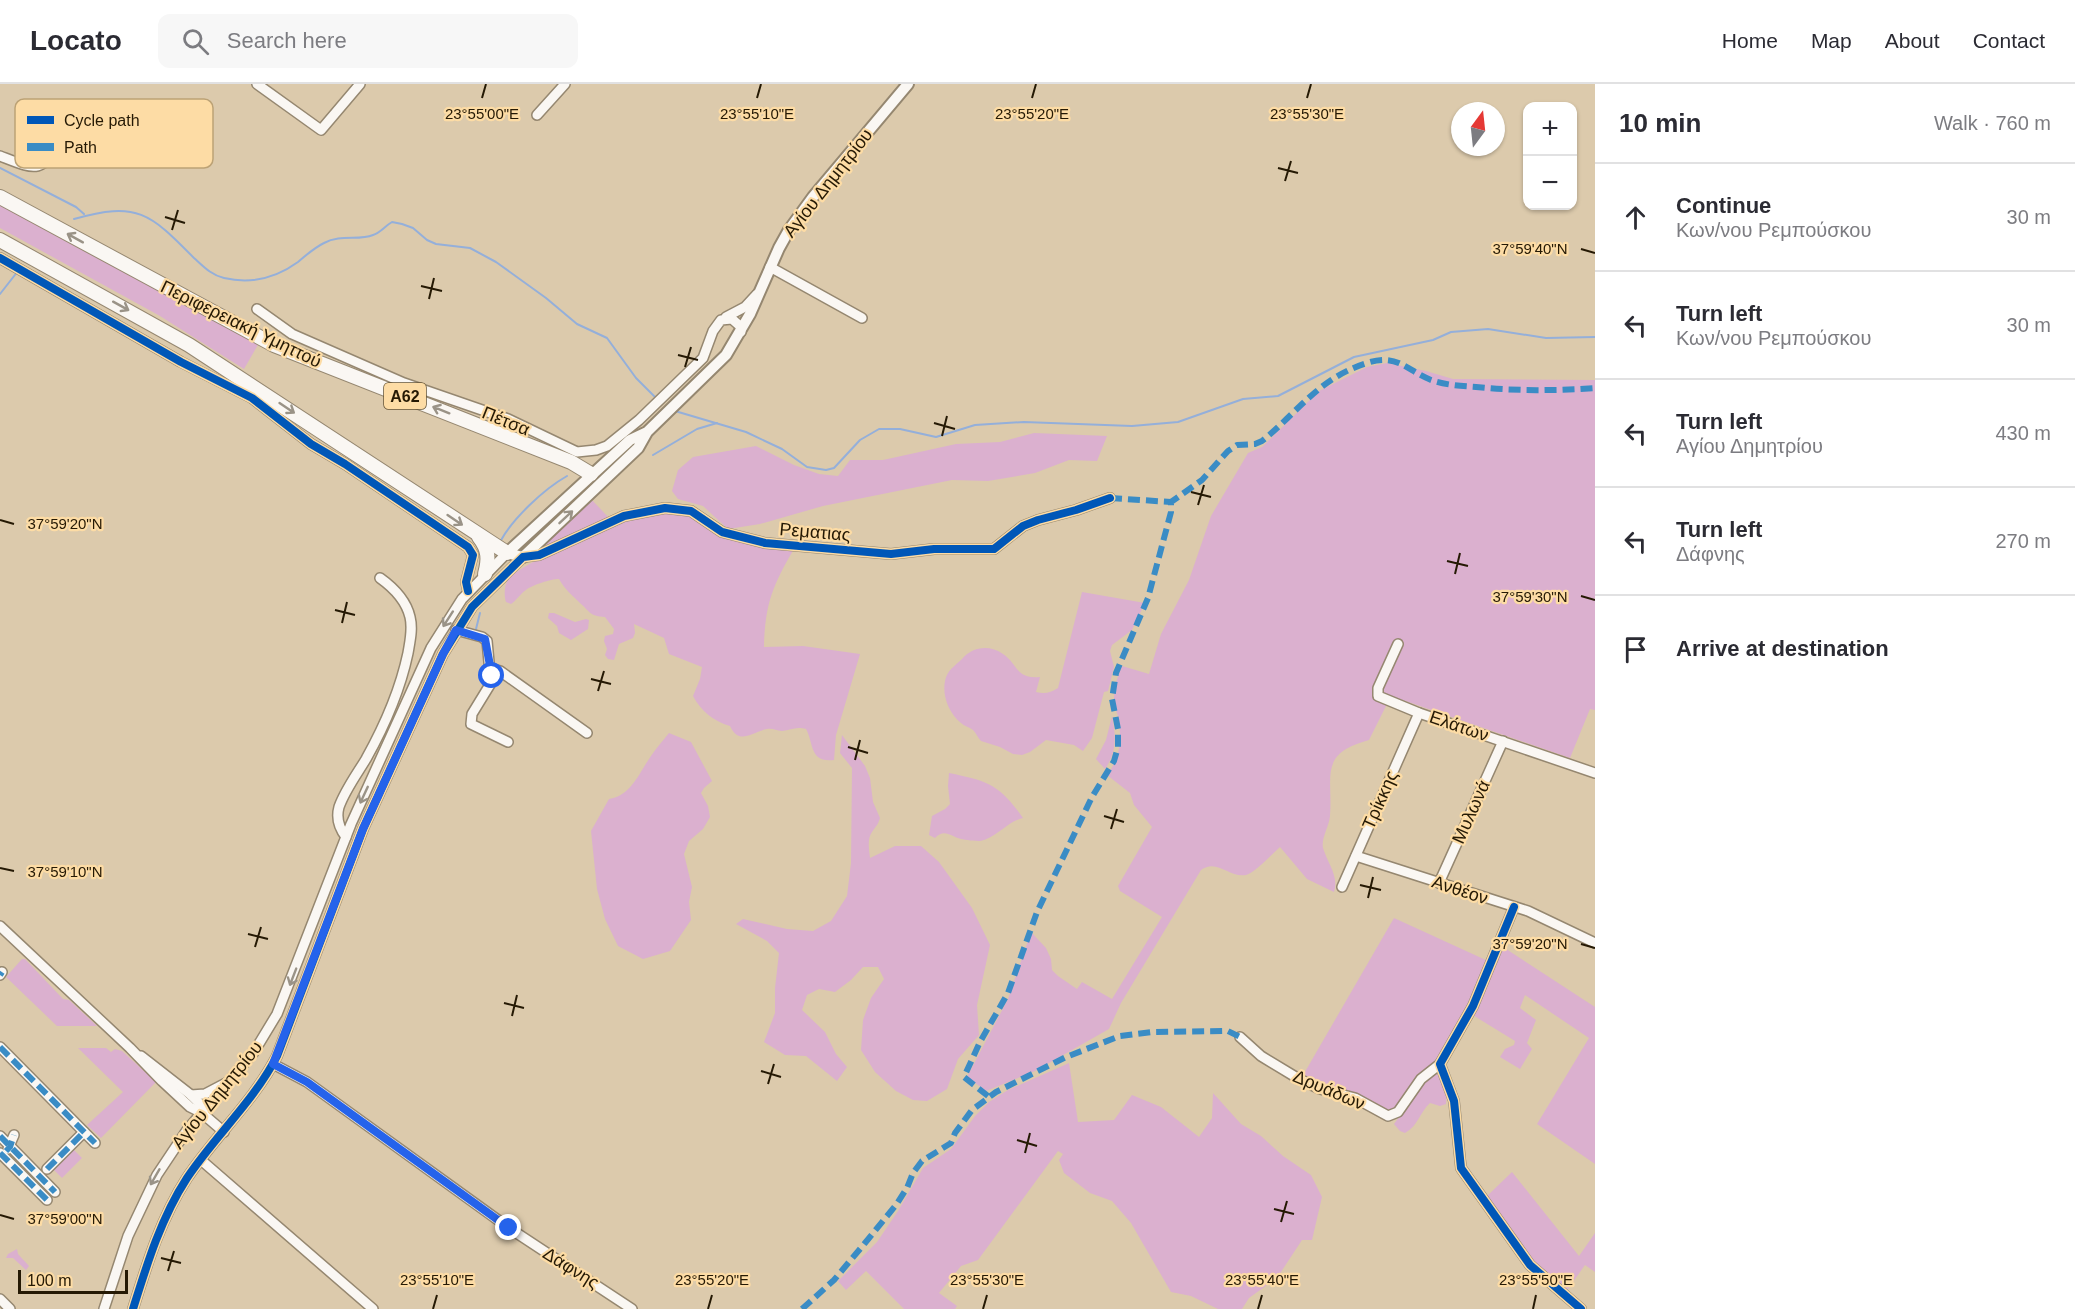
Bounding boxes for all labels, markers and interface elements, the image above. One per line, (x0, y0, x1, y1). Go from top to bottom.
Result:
search box (158, 14, 578, 68)
text: Locato (30, 25, 122, 56)
icon: search (179, 25, 212, 58)
text: Search here (227, 28, 347, 53)
text: Home (1722, 29, 1778, 52)
text: Map (1811, 29, 1852, 52)
text: About (1885, 29, 1940, 52)
text: Contact (1973, 29, 2045, 52)
legend (15, 99, 213, 168)
north arrow (1451, 102, 1505, 156)
map controls (1523, 102, 1577, 210)
button: + (1523, 102, 1577, 156)
text: 23°55'00"E (445, 105, 519, 122)
text: 23°55'10"E (720, 105, 794, 122)
text: 23°55'20"E (995, 105, 1069, 122)
text: 23°55'30"E (1270, 105, 1344, 122)
text: 10 min (1619, 108, 1701, 138)
text: Cycle path (64, 112, 140, 129)
text: Walk · 760 m (1934, 112, 2051, 134)
street label: Αγίου Δημητρίου (779, 125, 877, 241)
text: Path (64, 139, 97, 156)
button: − (1523, 156, 1577, 210)
text: Continue (1676, 193, 1771, 218)
icon: ahead (1619, 201, 1652, 234)
text: 30 m (2007, 206, 2051, 228)
text: Κων/νου Ρεμπούσκου (1676, 219, 1871, 241)
one-way arrow (67, 232, 84, 244)
text: 37°59'40"N (1492, 240, 1568, 257)
street label: Περιφερειακή Υμηττού (157, 276, 325, 372)
one-way arrow (112, 300, 129, 312)
text: Turn left (1676, 301, 1762, 326)
icon: left (1619, 309, 1652, 342)
text: 30 m (2007, 314, 2051, 336)
text: Κων/νου Ρεμπούσκου (1676, 327, 1871, 349)
road number: Α62 (384, 383, 426, 409)
one-way arrow (279, 402, 295, 414)
street label: Πέτσα (479, 402, 533, 440)
one-way arrow (432, 404, 451, 415)
text: Turn left (1676, 409, 1762, 434)
icon: left (1619, 417, 1652, 450)
text: 430 m (1995, 422, 2051, 444)
text: Αγίου Δημητρίου (1676, 435, 1823, 457)
one-way arrow (558, 510, 573, 524)
one-way arrow (447, 514, 463, 526)
text: 37°59'20"N (27, 515, 103, 532)
text: Turn left (1676, 517, 1762, 542)
street label: Ρεματιας (779, 519, 852, 545)
icon: left (1619, 525, 1652, 558)
text: 270 m (1995, 530, 2051, 552)
text: Δάφνης (1676, 543, 1745, 565)
text: 37°59'30"N (1492, 588, 1568, 605)
one-way arrow (442, 611, 454, 627)
icon: arrive (1619, 633, 1652, 666)
text: Arrive at destination (1676, 636, 1889, 661)
route start (478, 662, 504, 688)
street label: Ελάτων (1427, 707, 1491, 745)
street label: Τρίκκης (1358, 767, 1402, 832)
street label: Μυλωνά (1448, 777, 1494, 847)
one-way arrow (357, 786, 369, 804)
text: 37°59'10"N (27, 863, 103, 880)
street label: Ανθέον (1429, 872, 1491, 908)
text: 37°59'20"N (1492, 935, 1568, 952)
one-way arrow (286, 967, 297, 985)
street label: Αγίου Δημητρίου (168, 1037, 266, 1153)
street label: Δρυάδων (1290, 1066, 1368, 1114)
one-way arrow (149, 1168, 161, 1185)
text: 37°59'00"N (27, 1210, 103, 1227)
route end (495, 1214, 521, 1240)
street label: Δάφνης (539, 1243, 603, 1293)
scale bar (18, 1267, 128, 1294)
text: 23°55'10"E (400, 1271, 474, 1288)
text: 23°55'20"E (675, 1271, 749, 1288)
text: 23°55'30"E (950, 1271, 1024, 1288)
text: 23°55'40"E (1225, 1271, 1299, 1288)
text: 23°55'50"E (1499, 1271, 1573, 1288)
text: 100 m (27, 1272, 71, 1289)

